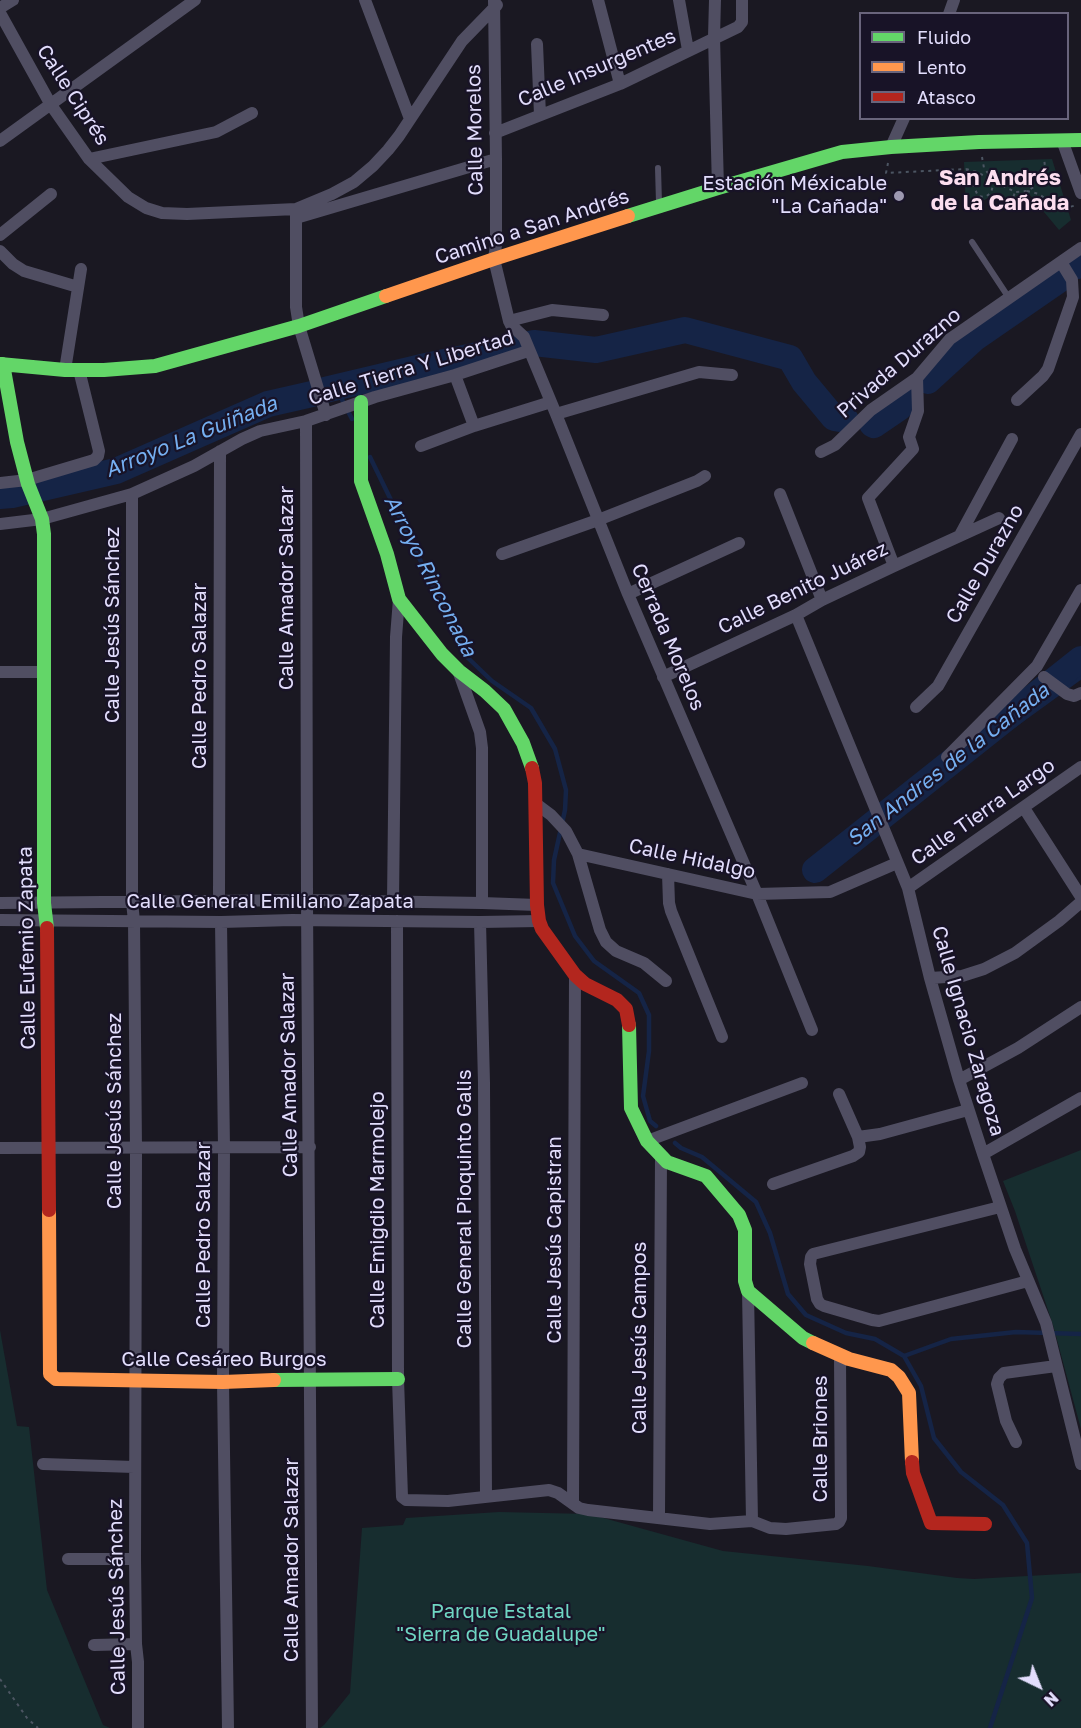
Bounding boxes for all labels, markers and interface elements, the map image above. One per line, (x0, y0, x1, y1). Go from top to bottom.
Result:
legend (859, 12, 1069, 120)
street label: Calle Insurgentes (514, 24, 680, 112)
text: Fluido (917, 26, 971, 48)
street label: Calle Ciprés (32, 40, 114, 150)
text: Lento (917, 56, 966, 78)
street label: Calle Morelos (462, 64, 488, 196)
text: Atasco (917, 86, 976, 108)
district label: San Andrés de la Cañada (931, 165, 1069, 216)
place label: Estación Méxicable "La Cañada" (702, 172, 887, 219)
street label: Camino a San Andrés (432, 184, 632, 270)
marker: Estación Méxicable "La Cañada" (892, 189, 906, 203)
street label: Privada Durazno (832, 303, 966, 423)
street label: Calle Tierra Y Libertad (305, 325, 517, 411)
water label: Arroyo La Guiñada (101, 391, 281, 483)
street label: Calle Amador Salazar (275, 486, 299, 690)
water label: Arroyo Rinconada (378, 491, 482, 661)
street label: Calle Durazno (941, 500, 1029, 628)
street label: Calle Jesús Sánchez (101, 527, 125, 723)
street label: Calle Benito Juárez (714, 537, 892, 639)
street label: Cerrada Morelos (626, 560, 710, 714)
street label: Calle Pedro Salazar (188, 583, 212, 769)
water label: San Andres de la Cañada (842, 678, 1054, 852)
street label: Calle Tierra Largo (907, 753, 1059, 871)
street label: Calle Hidalgo (627, 834, 757, 884)
street label: Calle Eufemio Zapata (13, 846, 41, 1050)
street label: Calle General Emiliano Zapata (126, 890, 414, 914)
street label: Calle Ignacio Zaragoza (926, 923, 1010, 1139)
street label: Calle Amador Salazar (275, 972, 303, 1178)
street label: Calle Jesús Sánchez (103, 1013, 127, 1209)
street label: Calle General Pioquinto Galis (453, 1069, 477, 1349)
street label: Calle Emigdio Marmolejo (366, 1091, 390, 1329)
street label: Calle Jesús Capistran (543, 1136, 567, 1344)
street label: Calle Pedro Salazar (192, 1142, 216, 1328)
street label: Calle Jesús Campos (628, 1242, 652, 1434)
street label: Calle Cesáreo Burgos (121, 1348, 327, 1372)
street label: Calle Briones (809, 1375, 833, 1503)
street label: Calle Amador Salazar (280, 1458, 304, 1662)
street label: Calle Jesús Sánchez (103, 1499, 131, 1695)
park label: Parque Estatal "Sierra de Guadalupe" (396, 1600, 606, 1647)
north arrow (1009, 1656, 1069, 1716)
text: N (1040, 1688, 1063, 1711)

